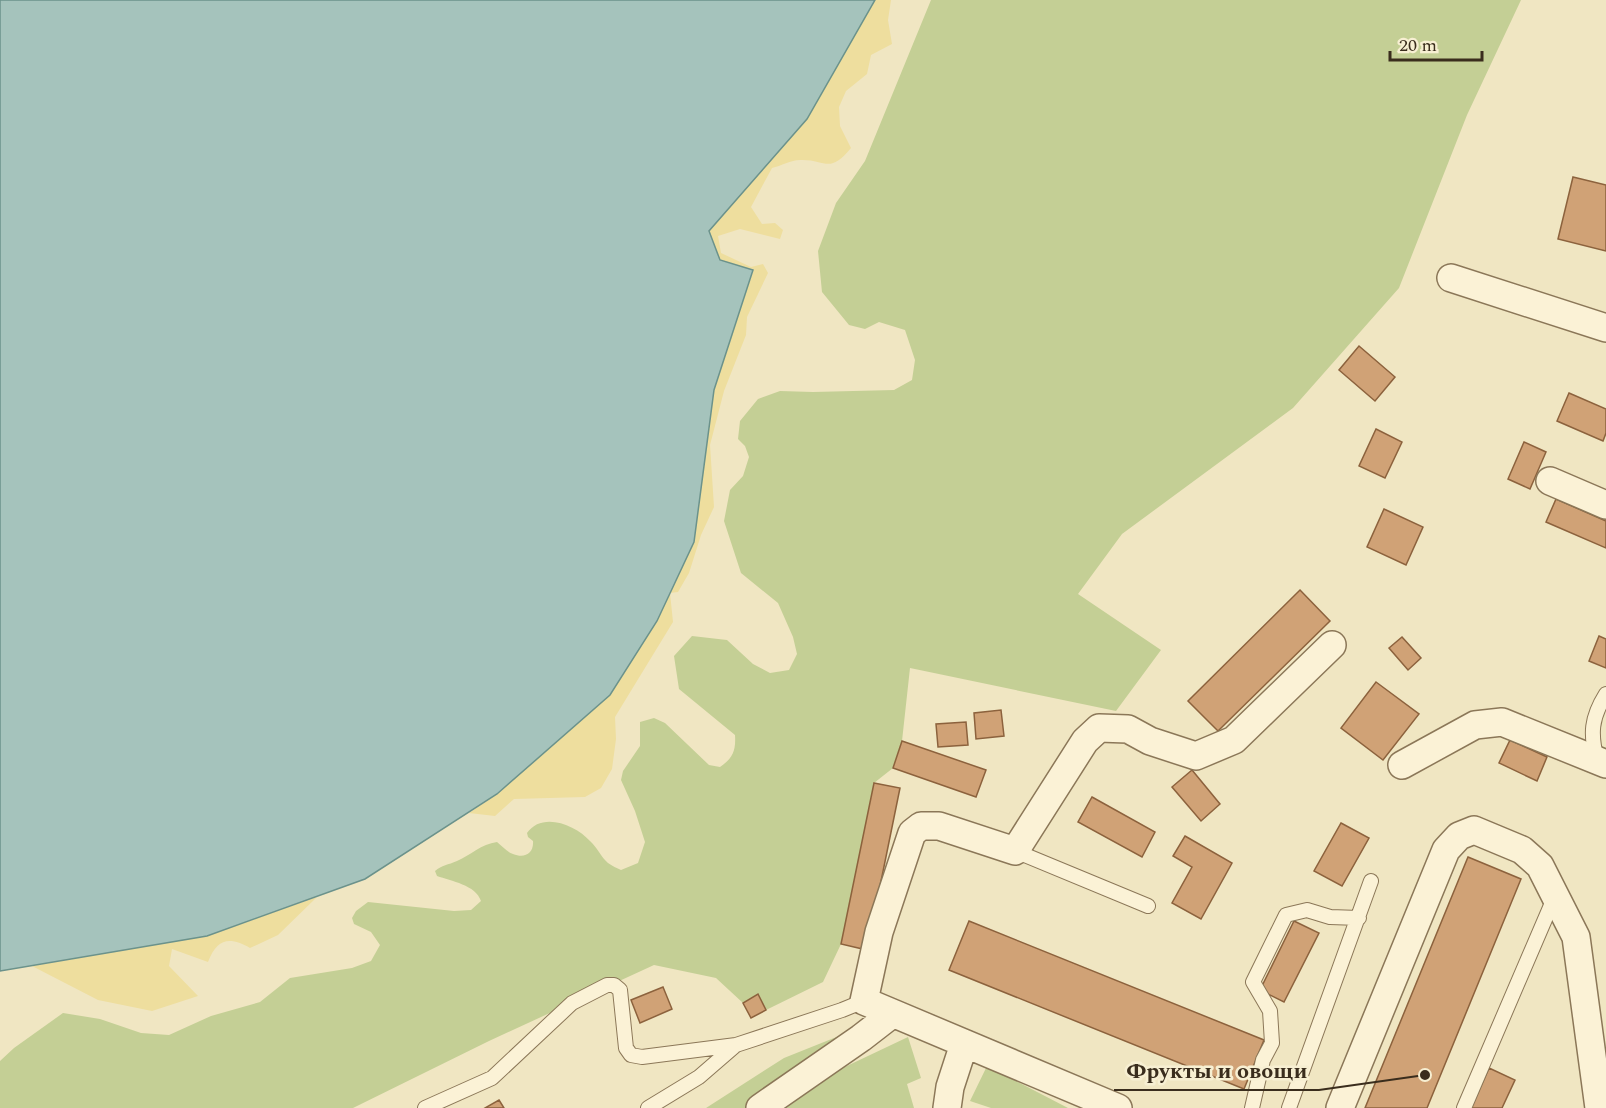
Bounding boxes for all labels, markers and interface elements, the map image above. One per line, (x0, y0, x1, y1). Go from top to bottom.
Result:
scale bar (1390, 24, 1482, 62)
text: 20 m (1399, 32, 1437, 59)
callout: Фрукты и овощи (1114, 1050, 1319, 1090)
text: Фрукты и овощи (1127, 1055, 1307, 1088)

